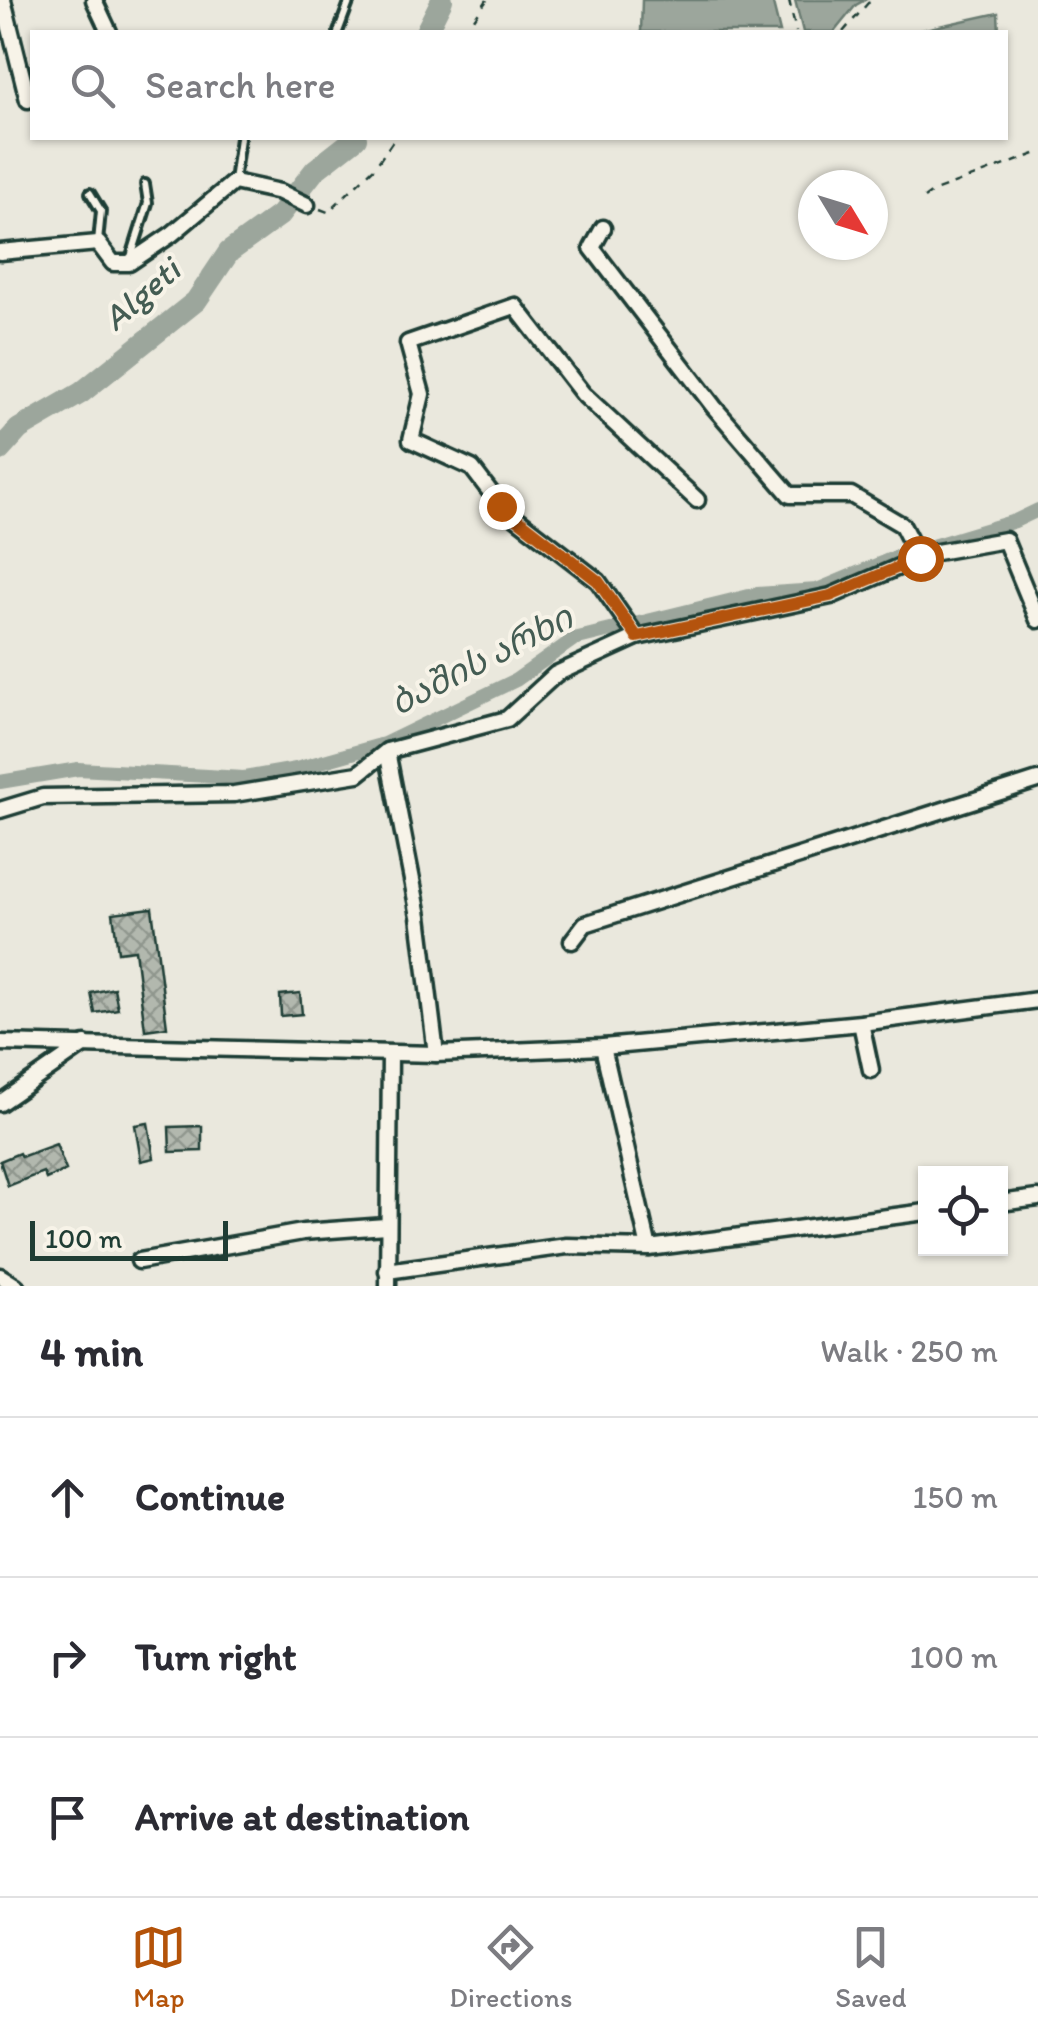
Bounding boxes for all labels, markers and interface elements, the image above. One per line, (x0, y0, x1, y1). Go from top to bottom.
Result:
search box (30, 30, 1008, 140)
icon: search (65, 58, 120, 113)
text: Search here (145, 62, 336, 108)
north arrow (798, 170, 888, 260)
water label: Algeti (94, 246, 191, 339)
route end (479, 484, 525, 530)
route start (898, 536, 944, 582)
water label: ბაშის არხი (383, 595, 581, 724)
map controls (918, 1166, 1008, 1256)
button: locate (918, 1166, 1008, 1256)
scale bar (30, 1216, 228, 1260)
text: 100 m (45, 1221, 122, 1255)
text: 4 min (40, 1326, 143, 1377)
text: Walk · 250 m (820, 1332, 998, 1370)
icon: ahead (40, 1470, 95, 1525)
text: Continue (135, 1474, 285, 1520)
text: 150 m (913, 1478, 998, 1516)
icon: right (40, 1630, 95, 1685)
text: Turn right (135, 1634, 297, 1680)
text: 100 m (910, 1638, 998, 1676)
icon: arrive (40, 1790, 95, 1845)
text: Arrive at destination (135, 1794, 470, 1840)
tab: Map (131, 1920, 186, 2014)
tab: Directions (449, 1920, 572, 2014)
tab: Saved (835, 1920, 907, 2014)

